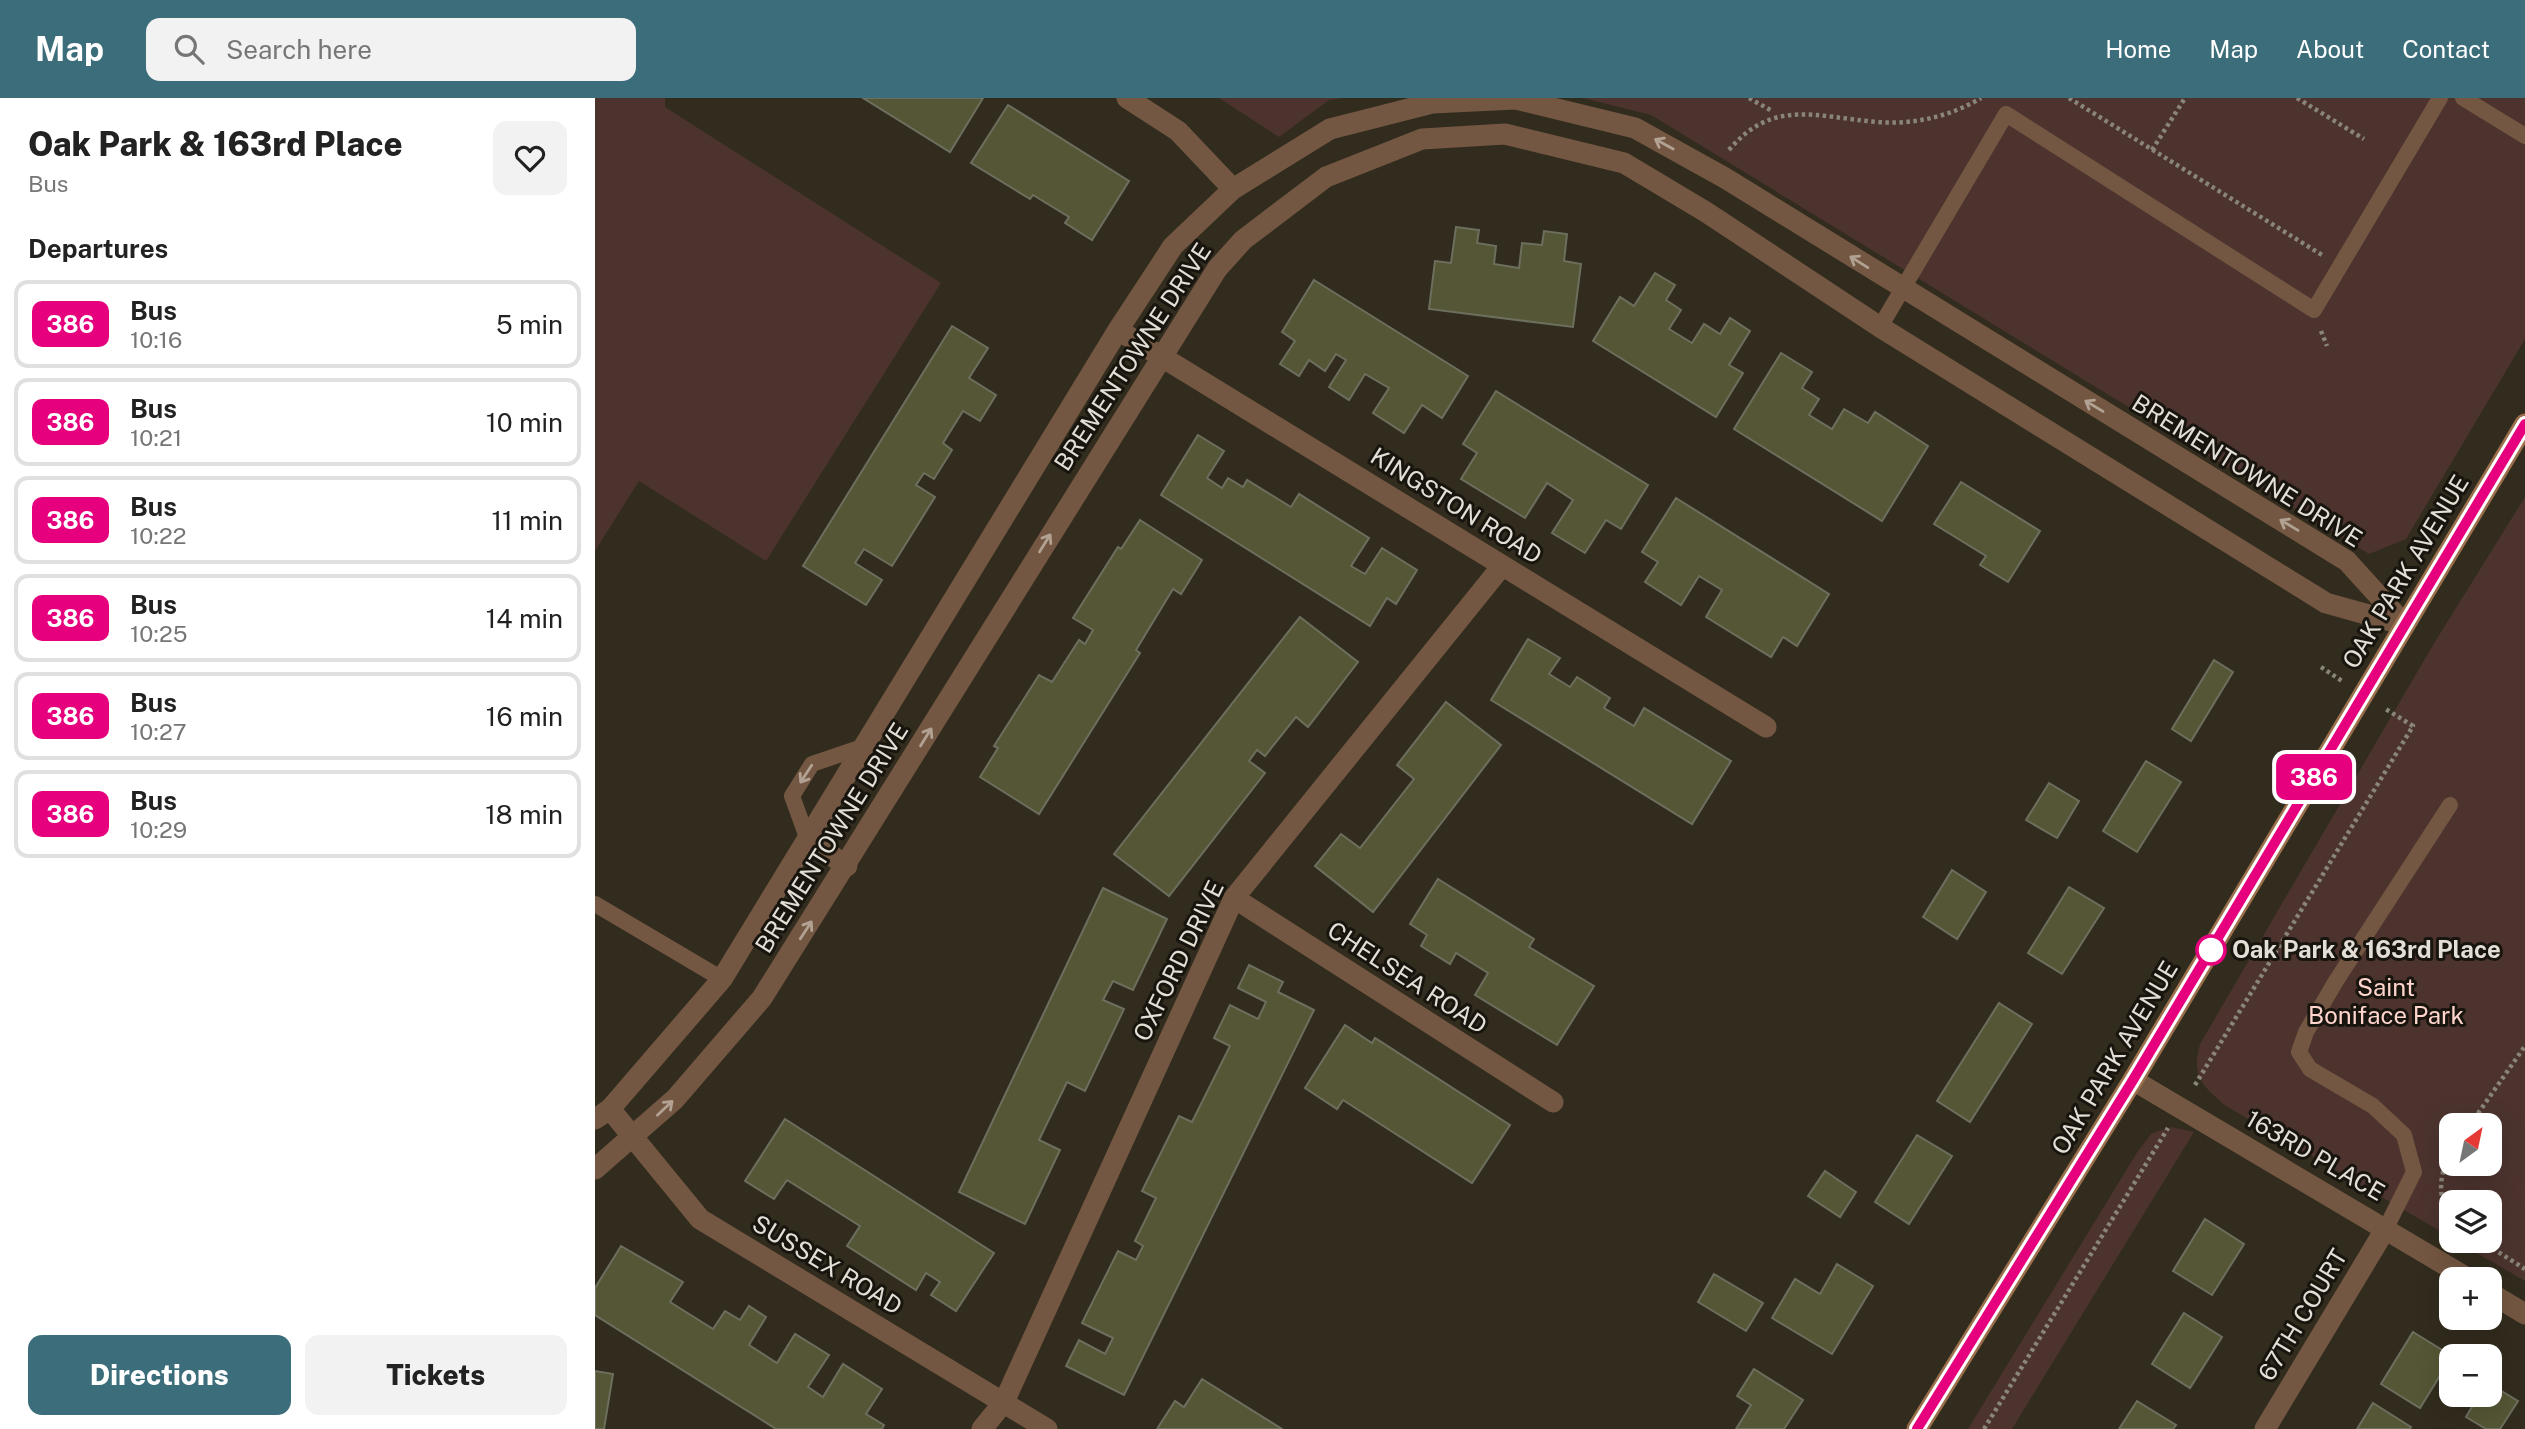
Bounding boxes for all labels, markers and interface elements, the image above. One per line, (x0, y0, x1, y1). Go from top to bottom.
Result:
search box (146, 18, 636, 81)
text: Map (35, 30, 104, 68)
icon: search (170, 30, 208, 68)
text: Search here (226, 34, 372, 65)
text: Home (2105, 35, 2171, 63)
text: Map (2209, 35, 2258, 63)
text: About (2296, 35, 2364, 63)
text: Contact (2402, 35, 2490, 63)
button: heart (493, 121, 567, 195)
text: Oak Park & 163rd Place (28, 125, 403, 163)
one-way arrow (1654, 137, 1675, 150)
text: Bus (28, 170, 68, 197)
text: Departures (28, 233, 168, 264)
street label: BREMENTOWNE DRIVE (1048, 237, 1216, 475)
one-way arrow (1849, 254, 1869, 268)
text: Bus (130, 295, 177, 326)
text: 5 min (496, 309, 563, 340)
text: 386 (47, 310, 94, 338)
text: 10:16 (130, 326, 182, 353)
street label: BREMENTOWNE DRIVE (2127, 388, 2368, 552)
text: Bus (130, 393, 177, 424)
one-way arrow (2085, 399, 2105, 413)
text: 10 min (486, 407, 563, 438)
text: 386 (47, 408, 94, 436)
text: 10:21 (130, 424, 182, 451)
street label: KINGSTON ROAD (1366, 441, 1547, 569)
street label: OAK PARK AVENUE (2336, 470, 2474, 673)
text: Bus (130, 491, 177, 522)
text: 11 min (491, 505, 563, 536)
text: 386 (47, 506, 94, 534)
one-way arrow (2279, 518, 2299, 532)
text: 10:22 (130, 522, 187, 549)
one-way arrow (1039, 534, 1053, 554)
text: Bus (130, 589, 177, 620)
text: 14 min (486, 603, 563, 634)
text: 386 (47, 604, 94, 632)
text: 10:25 (130, 620, 188, 647)
text: Bus (130, 687, 177, 718)
text: 16 min (486, 701, 563, 732)
text: 386 (47, 702, 94, 730)
street label: BREMENTOWNE DRIVE (749, 717, 913, 958)
text: 10:27 (130, 718, 187, 745)
one-way arrow (920, 728, 934, 748)
line badge: 386 (2274, 754, 2354, 800)
text: 386 (2290, 763, 2338, 791)
one-way arrow (798, 764, 813, 783)
text: Bus (130, 785, 177, 816)
text: 18 min (485, 799, 563, 830)
text: 386 (47, 800, 94, 828)
text: 10:29 (130, 816, 187, 843)
street label: OXFORD DRIVE (1127, 876, 1229, 1045)
street label: CHELSEA ROAD (1323, 915, 1492, 1039)
one-way arrow (798, 921, 813, 940)
marker: Oak Park & 163rd Place (2196, 935, 2226, 965)
place label: Oak Park & 163rd Place (2232, 935, 2501, 963)
street label: OAK PARK AVENUE (2045, 956, 2183, 1159)
park label: Saint Boniface Park (2308, 973, 2464, 1029)
one-way arrow (656, 1100, 673, 1117)
street label: 163RD PLACE (2241, 1104, 2390, 1206)
north arrow (2439, 1113, 2503, 1176)
map controls (2439, 1113, 2502, 1407)
button: layers (2439, 1190, 2502, 1253)
street label: SUSSEX ROAD (748, 1209, 907, 1320)
street label: 67TH COURT (2252, 1244, 2352, 1385)
button: + (2439, 1267, 2502, 1330)
button: Directions (28, 1335, 291, 1415)
button: Tickets (305, 1335, 567, 1415)
button: − (2439, 1344, 2502, 1407)

